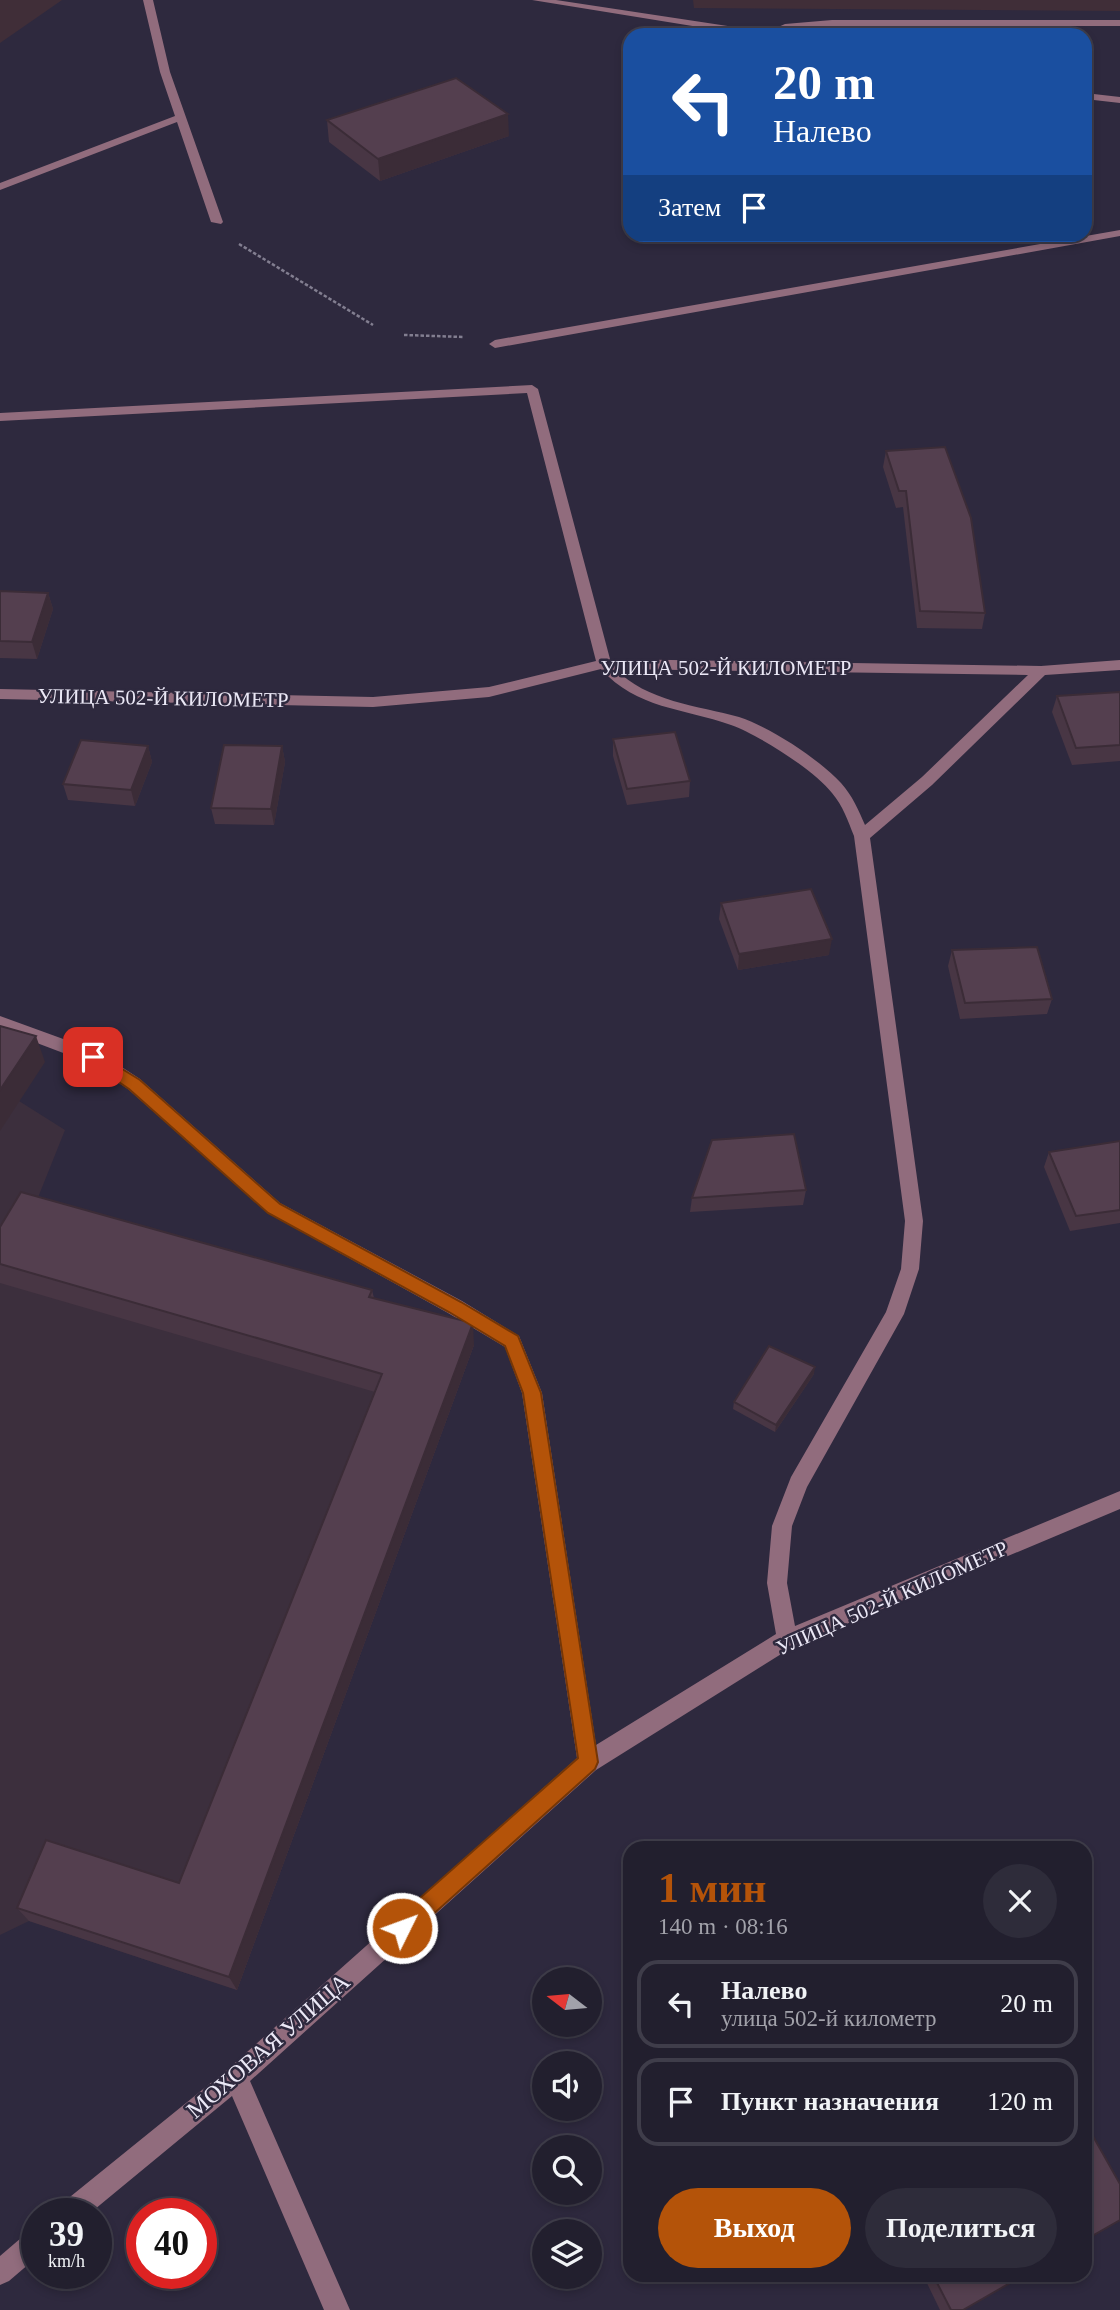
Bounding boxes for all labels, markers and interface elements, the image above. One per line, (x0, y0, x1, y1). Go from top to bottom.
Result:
text: 20 m (773, 55, 875, 110)
icon: left (658, 56, 749, 147)
text: Налево (773, 113, 872, 149)
icon: arrive (735, 189, 773, 227)
text: Затем (658, 193, 721, 222)
street label: УЛИЦА 502-Й КИЛОМЕТР (601, 656, 852, 680)
street label: УЛИЦА 502-Й КИЛОМЕТР (37, 684, 289, 712)
pin (63, 1027, 123, 1087)
icon: arrive (74, 1038, 112, 1076)
street label: УЛИЦА 502-Й КИЛОМЕТР (772, 1536, 1012, 1660)
button: close (983, 1864, 1057, 1938)
text: 1 мин (658, 1865, 767, 1911)
position arrow (365, 1891, 439, 1965)
text: 140 m · 08:16 (658, 1914, 788, 1939)
north arrow (532, 1967, 602, 2037)
map controls (532, 1967, 602, 2289)
street label: МОХОВАЯ УЛИЦА (181, 1968, 355, 2124)
text: Налево (721, 1976, 807, 2005)
icon: left (662, 1985, 700, 2023)
text: 20 m (1000, 1989, 1053, 2018)
text: улица 502-й километр (721, 2006, 936, 2031)
button: sound (532, 2051, 602, 2121)
icon: arrive (662, 2083, 700, 2121)
text: Пункт назначения (721, 2087, 939, 2116)
text: 120 m (987, 2087, 1053, 2116)
button: search (532, 2135, 602, 2205)
button: Выход (658, 2188, 851, 2268)
button: Поделиться (865, 2188, 1057, 2268)
speed limit sign: 40 (126, 2198, 217, 2289)
text: 39 (49, 2215, 84, 2254)
button: layers (532, 2219, 602, 2289)
text: km/h (48, 2251, 85, 2271)

